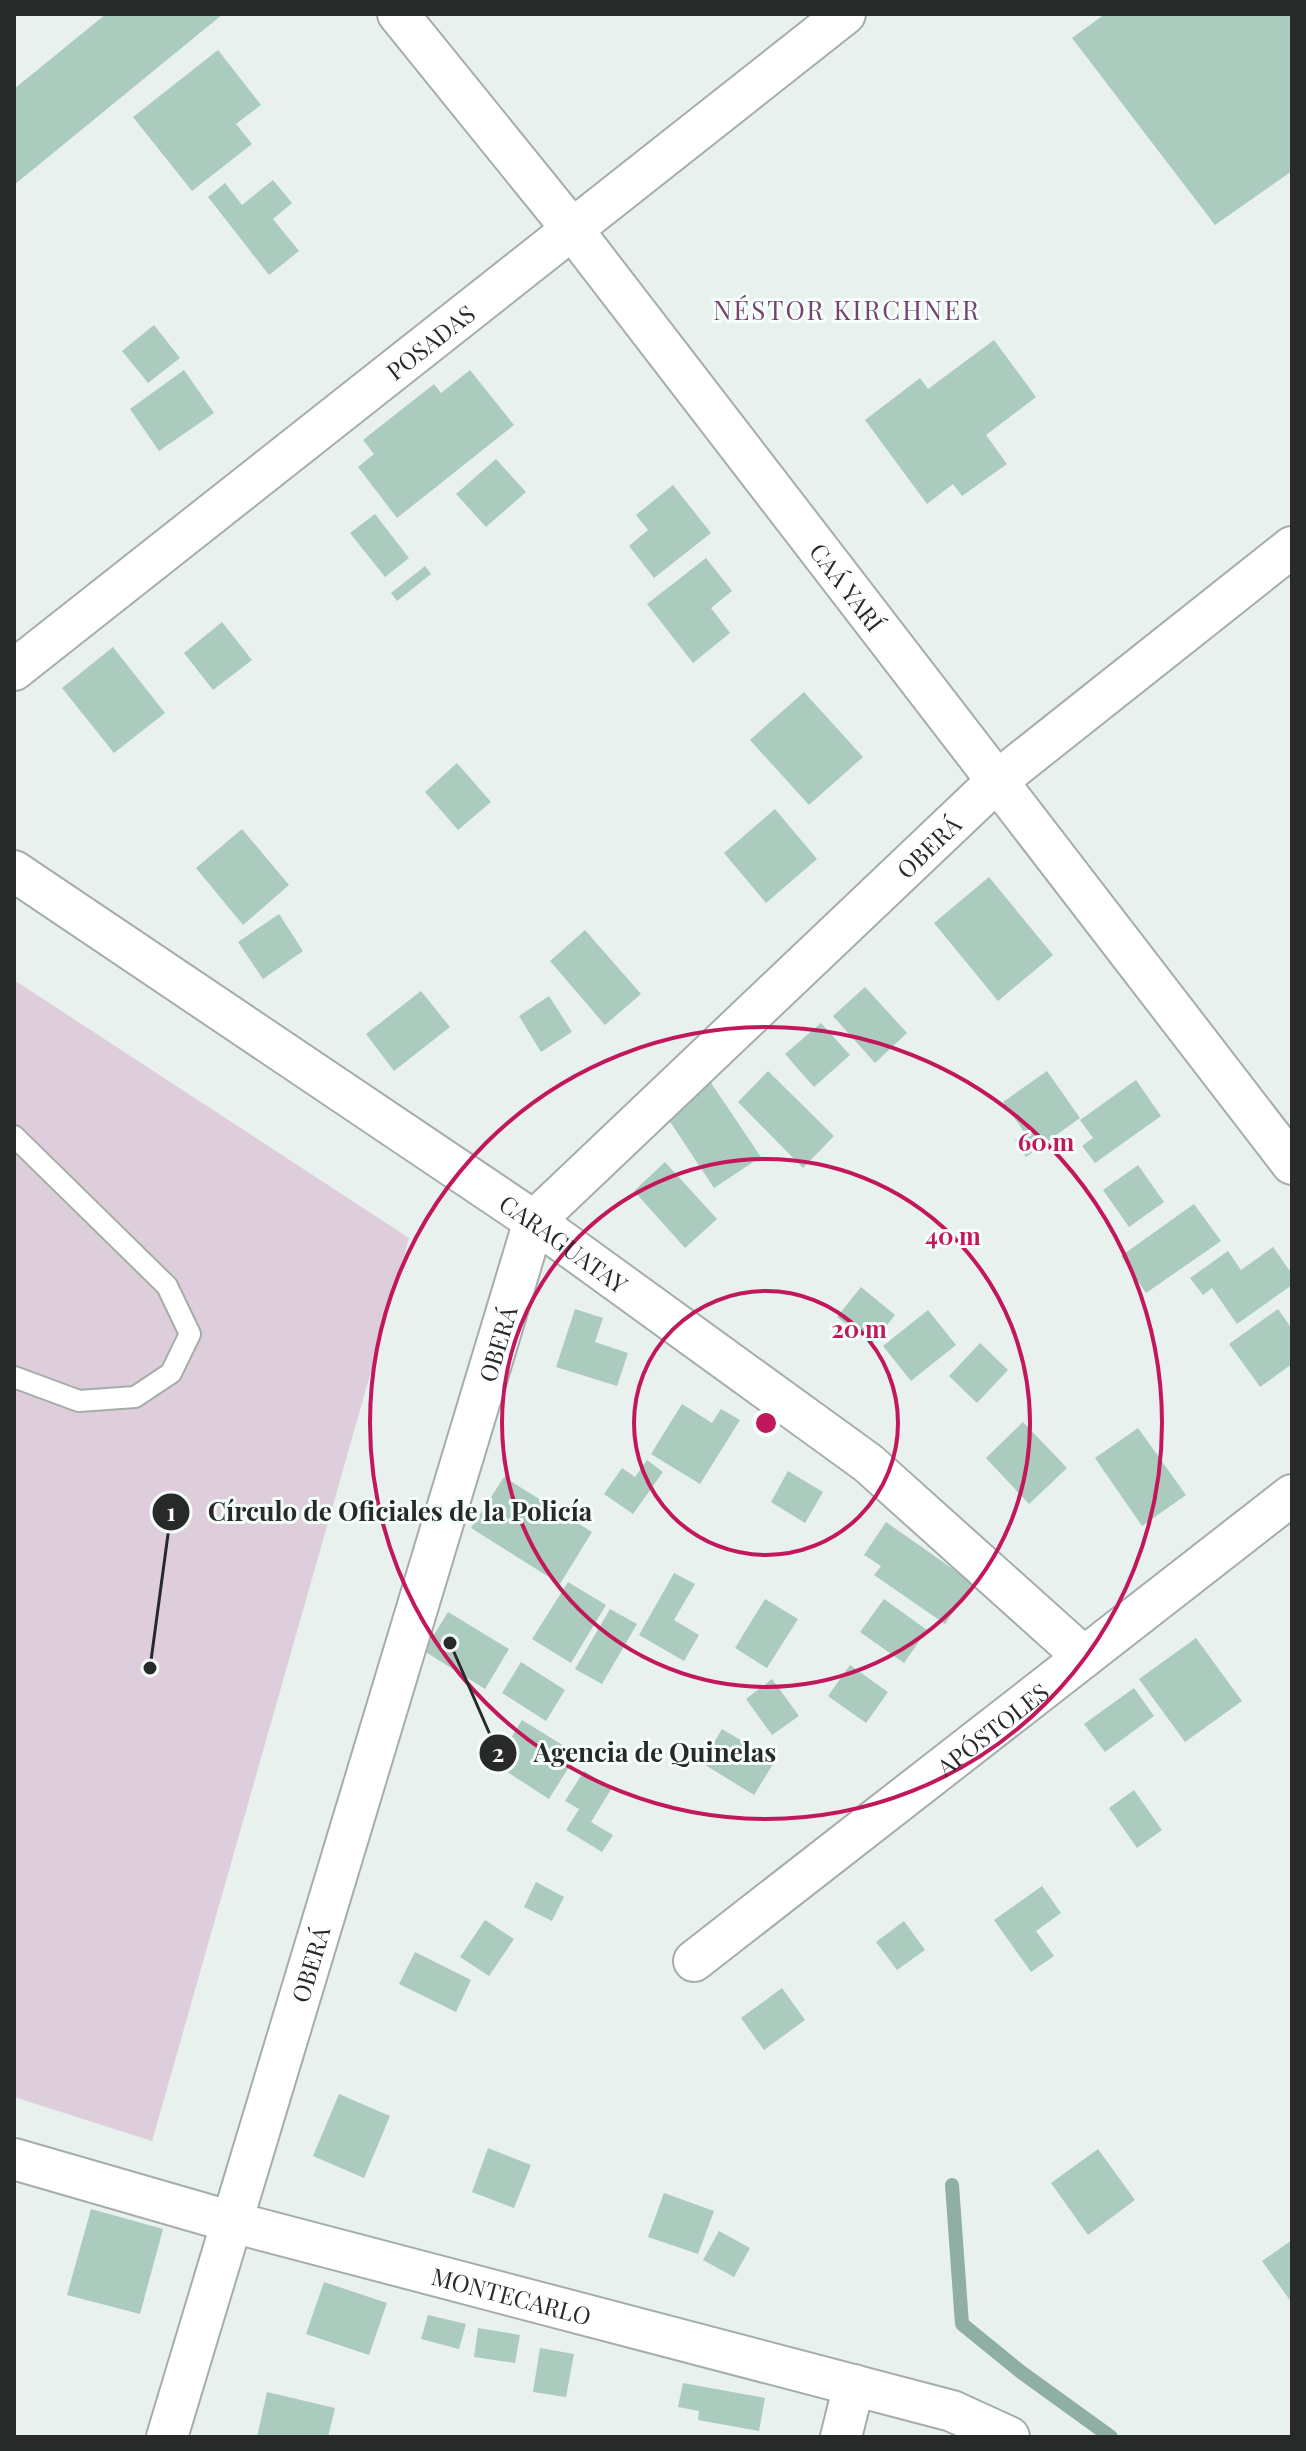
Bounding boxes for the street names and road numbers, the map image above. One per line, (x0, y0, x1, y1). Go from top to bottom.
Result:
street label: POSADAS (379, 297, 481, 386)
street label: CAÁ YARÍ (803, 536, 892, 638)
street label: OBERÁ (889, 807, 968, 885)
street label: CARAGUATAY (494, 1187, 635, 1300)
street label: OBERÁ (470, 1301, 524, 1386)
street label: APÓSTOLES (929, 1675, 1055, 1783)
street label: OBERÁ (283, 1921, 337, 2006)
street label: MONTECARLO (429, 2259, 595, 2332)

